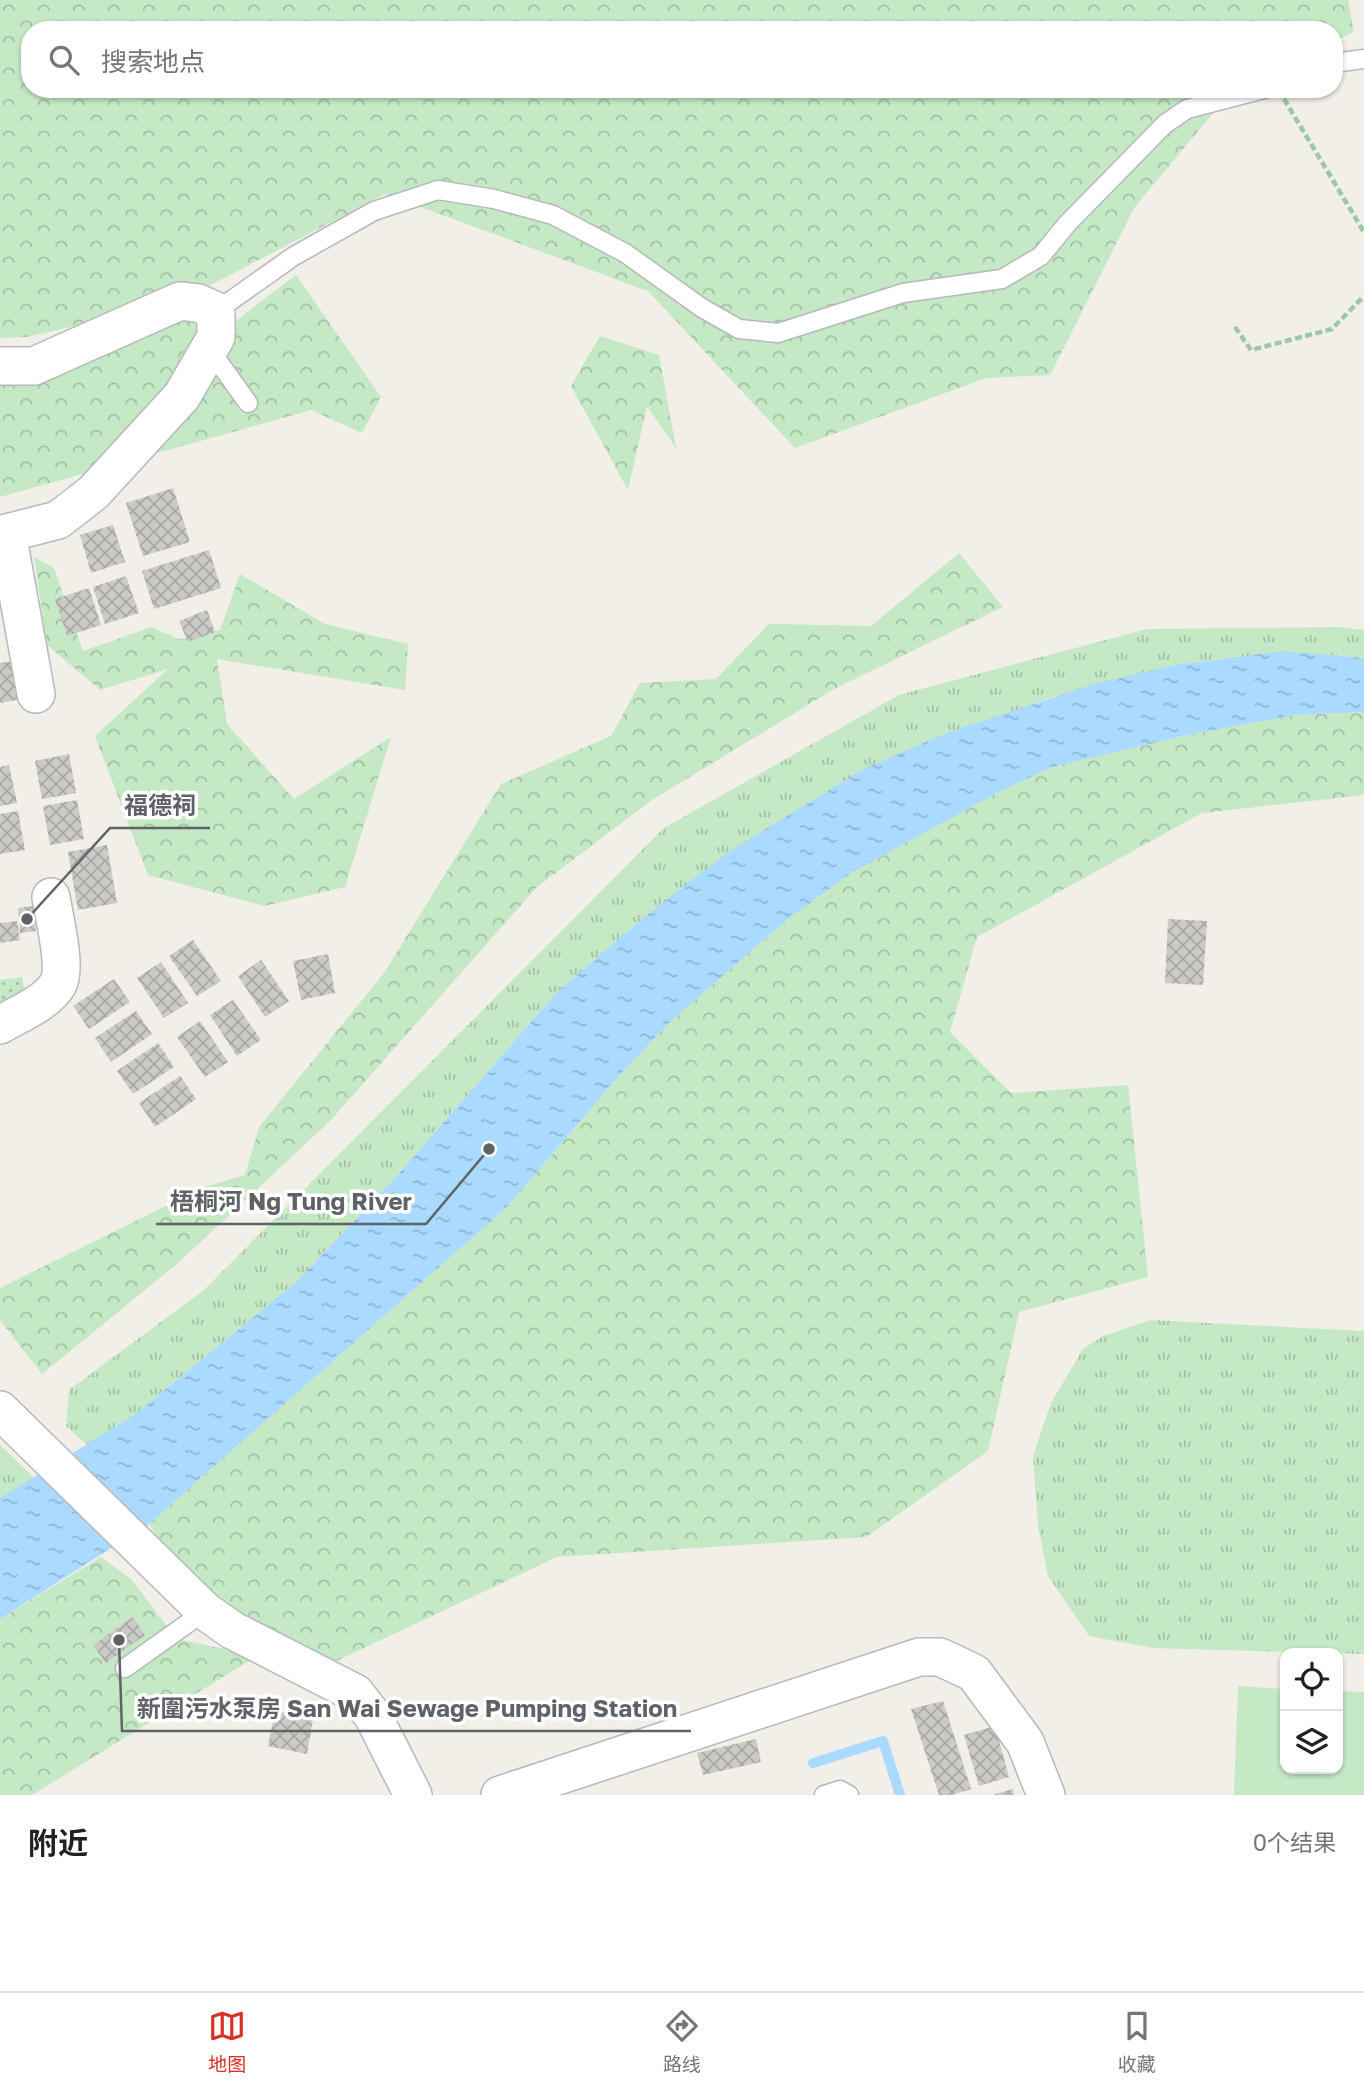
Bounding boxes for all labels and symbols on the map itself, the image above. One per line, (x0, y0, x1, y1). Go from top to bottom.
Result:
callout: 福德祠 (110, 783, 210, 828)
text: 福德祠 (124, 790, 196, 819)
callout: 梧桐河 Ng Tung River (156, 1179, 426, 1224)
text: 梧桐河 Ng Tung River (170, 1186, 412, 1215)
callout: 新圍污水泵房 San Wai Sewage Pumping Station (122, 1686, 691, 1731)
text: 新圍污水泵房 San Wai Sewage Pumping Station (137, 1693, 677, 1722)

